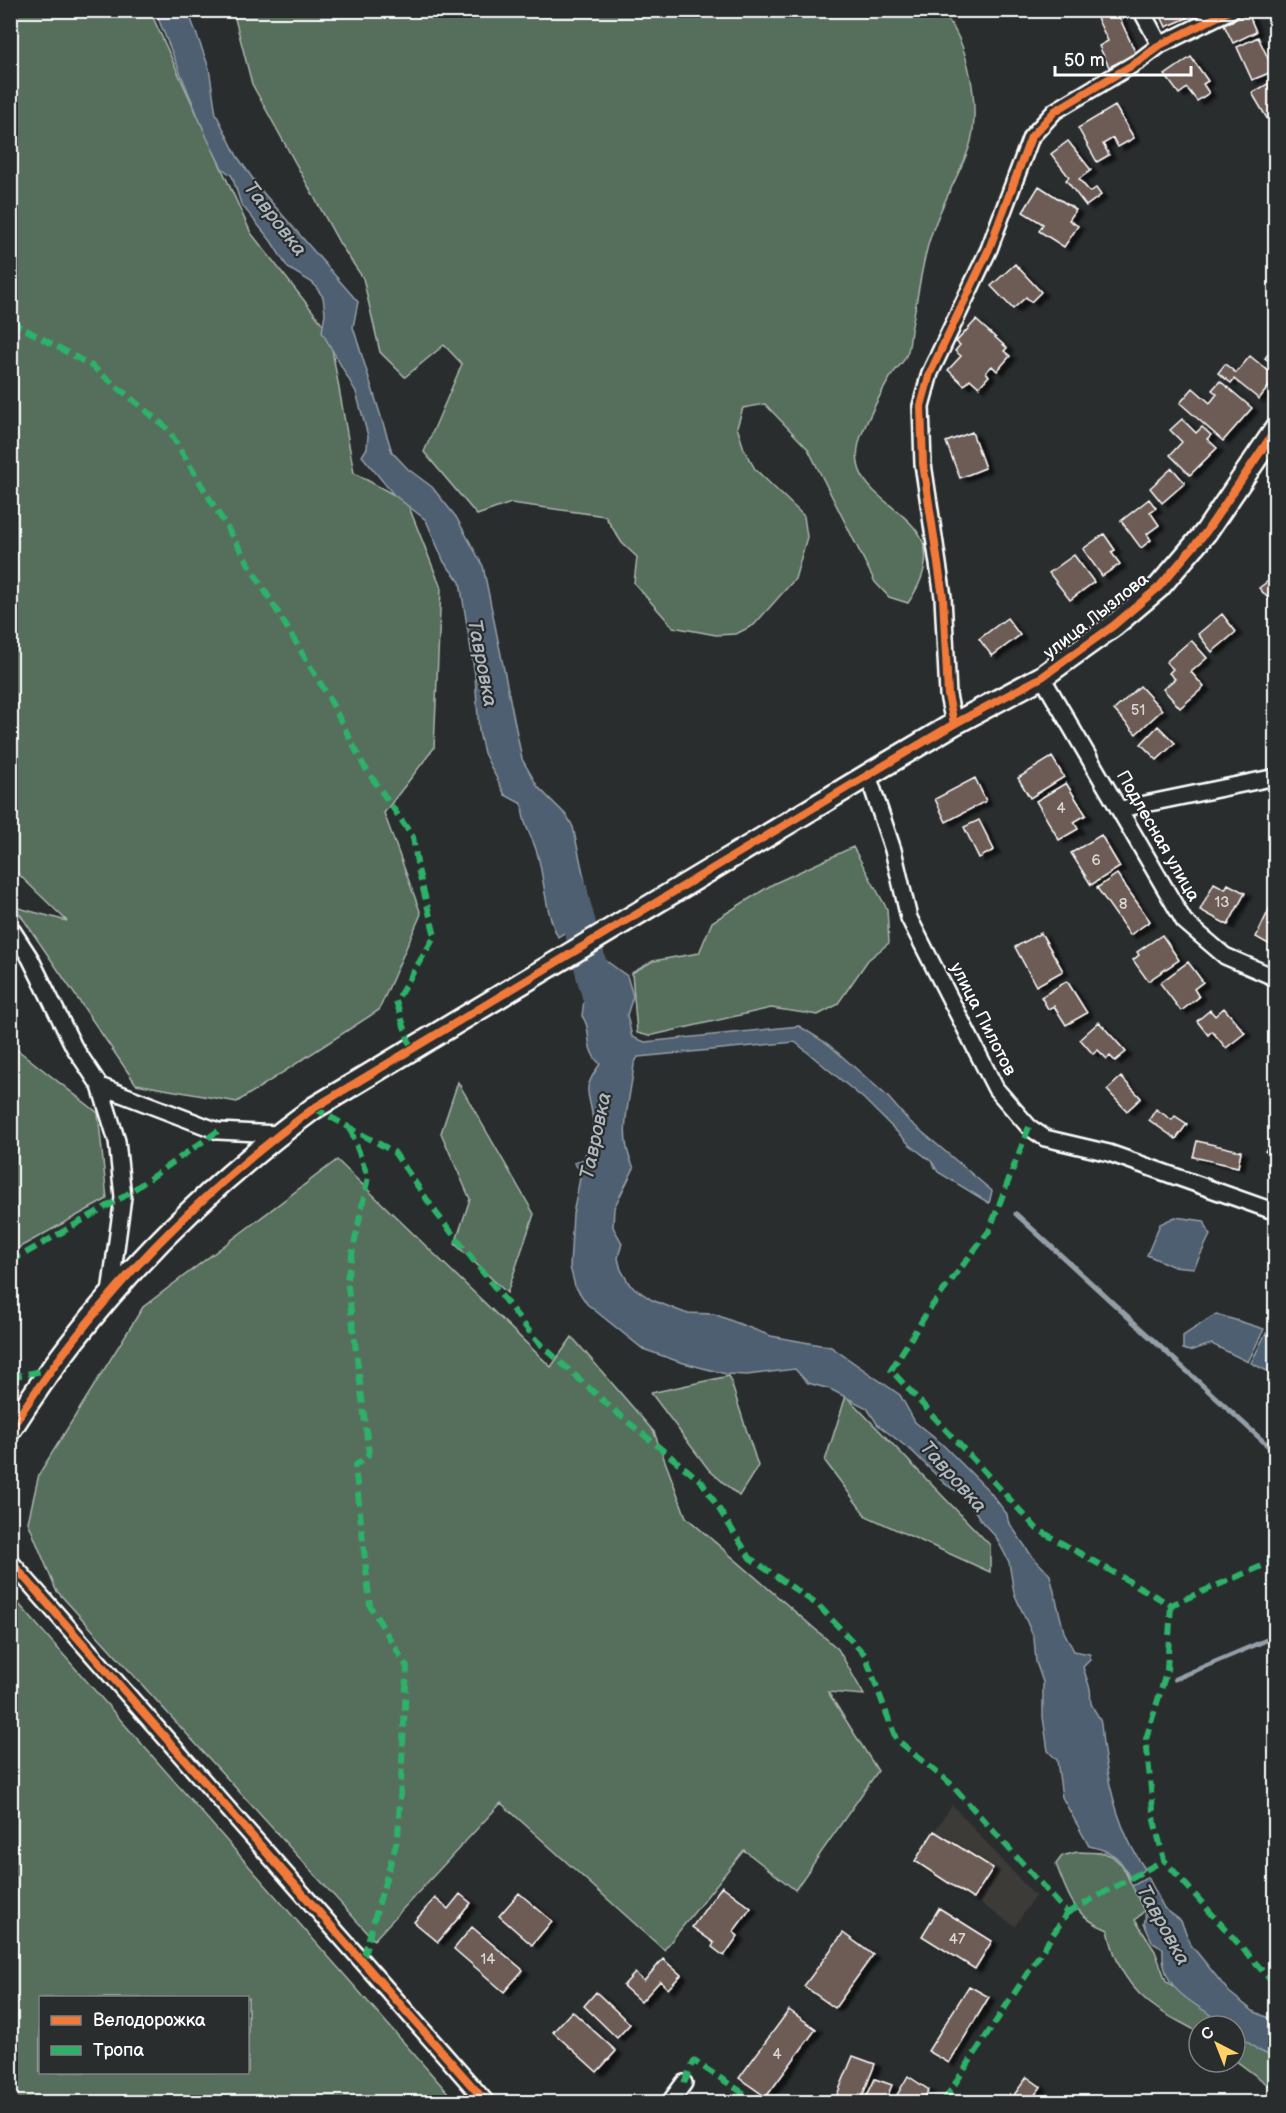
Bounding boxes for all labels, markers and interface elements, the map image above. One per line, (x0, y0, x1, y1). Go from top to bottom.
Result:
scale bar (1055, 39, 1192, 77)
text: 50 m (1064, 50, 1105, 71)
water label: Тавровка (238, 177, 312, 261)
street label: улица Лызлова (1039, 568, 1153, 663)
water label: Тавровка (462, 617, 502, 709)
house number: 51 (1131, 701, 1145, 720)
street label: Подлесная улица (1112, 767, 1204, 906)
house number: 4 (1056, 799, 1066, 818)
house number: 6 (1091, 851, 1101, 870)
house number: 13 (1214, 893, 1230, 912)
house number: 8 (1119, 895, 1128, 914)
street label: улица Пилотов (945, 959, 1021, 1080)
water label: Тавровка (575, 1090, 617, 1182)
water label: Тавровка (914, 1436, 992, 1518)
water label: Тавровка (1131, 1880, 1195, 1970)
house number: 47 (949, 1930, 966, 1949)
house number: 14 (481, 1950, 495, 1969)
legend (39, 1996, 249, 2074)
text: Велодорожка (93, 2010, 206, 2031)
north arrow (1187, 2014, 1247, 2074)
text: С (1197, 2023, 1218, 2045)
text: Тропа (93, 2040, 144, 2061)
house number: 4 (772, 2045, 782, 2064)

